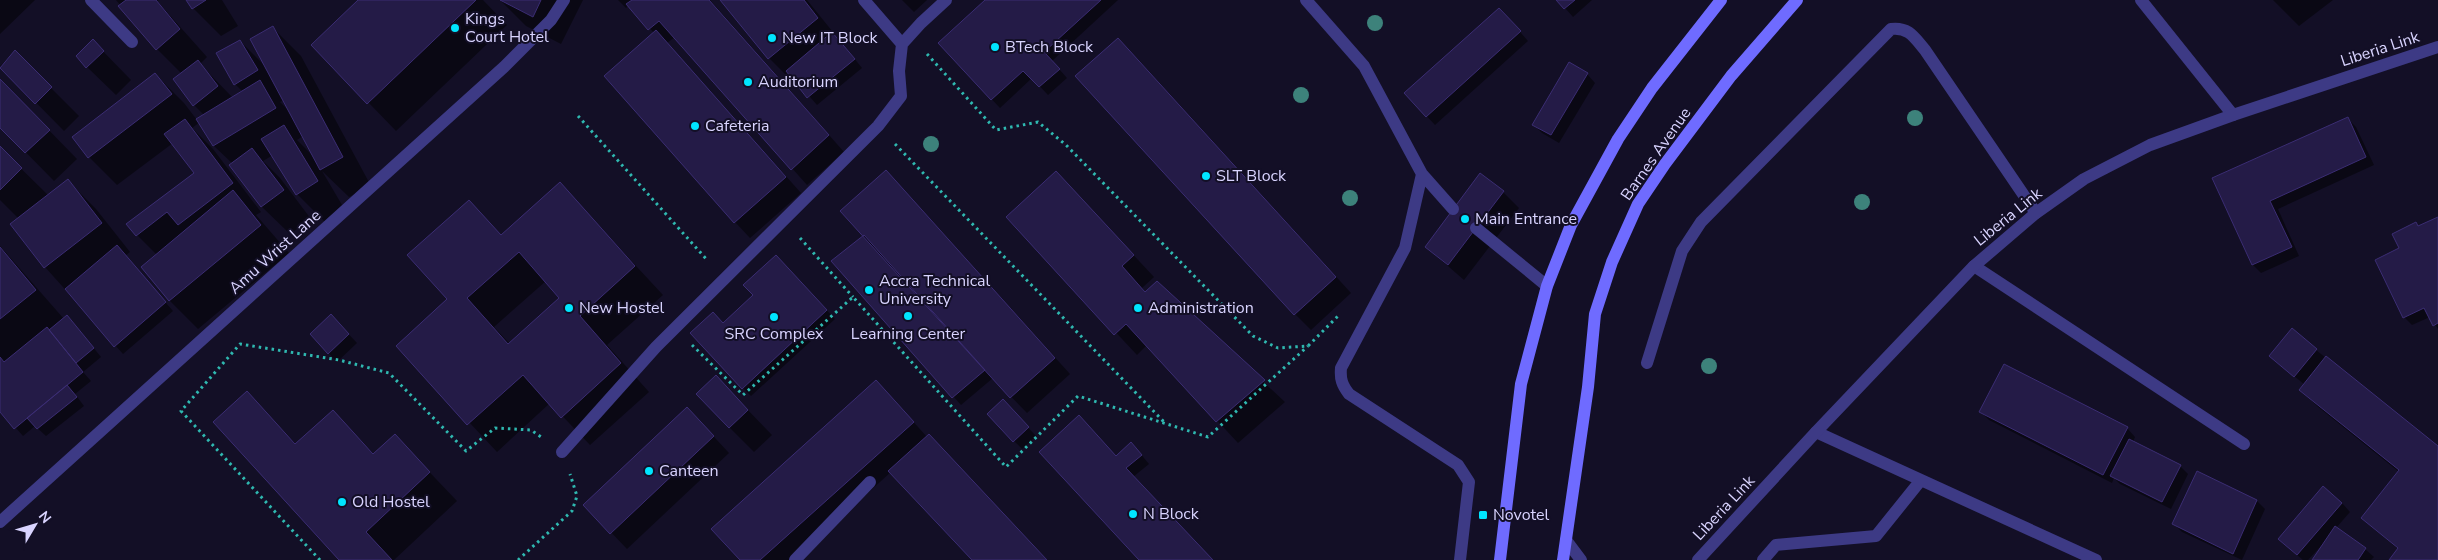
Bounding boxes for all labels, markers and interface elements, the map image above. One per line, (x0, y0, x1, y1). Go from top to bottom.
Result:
place label: Kings Court Hotel (465, 8, 549, 48)
marker: Kings Court Hotel (449, 22, 461, 34)
street label: Liberia Link (2338, 26, 2423, 72)
place label: New IT Block (782, 27, 878, 49)
marker: New IT Block (766, 32, 778, 44)
place label: BTech Block (1005, 36, 1094, 58)
marker: BTech Block (989, 41, 1001, 53)
place label: Auditorium (758, 71, 838, 93)
marker: Auditorium (742, 76, 754, 88)
street label: Barnes Avenue (1616, 103, 1696, 205)
place label: Cafeteria (705, 115, 770, 137)
marker: Cafeteria (689, 120, 701, 132)
place label: SLT Block (1216, 165, 1287, 187)
marker: SLT Block (1200, 170, 1212, 182)
street label: Liberia Link (1969, 182, 2047, 251)
street label: Amu Wrist Lane (224, 205, 326, 299)
place label: Main Entrance (1475, 208, 1577, 230)
marker: Main Entrance (1459, 213, 1471, 225)
place label: Accra Technical University (879, 270, 991, 310)
marker: Accra Technical University (863, 284, 875, 296)
place label: New Hostel (579, 297, 665, 319)
place label: Administration (1148, 297, 1254, 319)
marker: New Hostel (563, 302, 575, 314)
marker: Administration (1132, 302, 1144, 314)
marker: Learning Center (902, 310, 914, 322)
marker: SRC Complex (768, 311, 780, 323)
place label: SRC Complex (725, 323, 824, 345)
place label: Learning Center (851, 323, 965, 345)
place label: Canteen (659, 460, 719, 482)
marker: Canteen (643, 465, 655, 477)
street label: Liberia Link (1688, 470, 1761, 545)
place label: Old Hostel (352, 491, 430, 513)
marker: Old Hostel (336, 496, 348, 508)
north arrow (10, 500, 60, 550)
place label: N Block (1143, 503, 1200, 525)
place label: Novotel (1493, 504, 1550, 526)
text: N (34, 507, 56, 527)
marker: N Block (1127, 508, 1139, 520)
marker: Novotel (1477, 509, 1489, 521)

